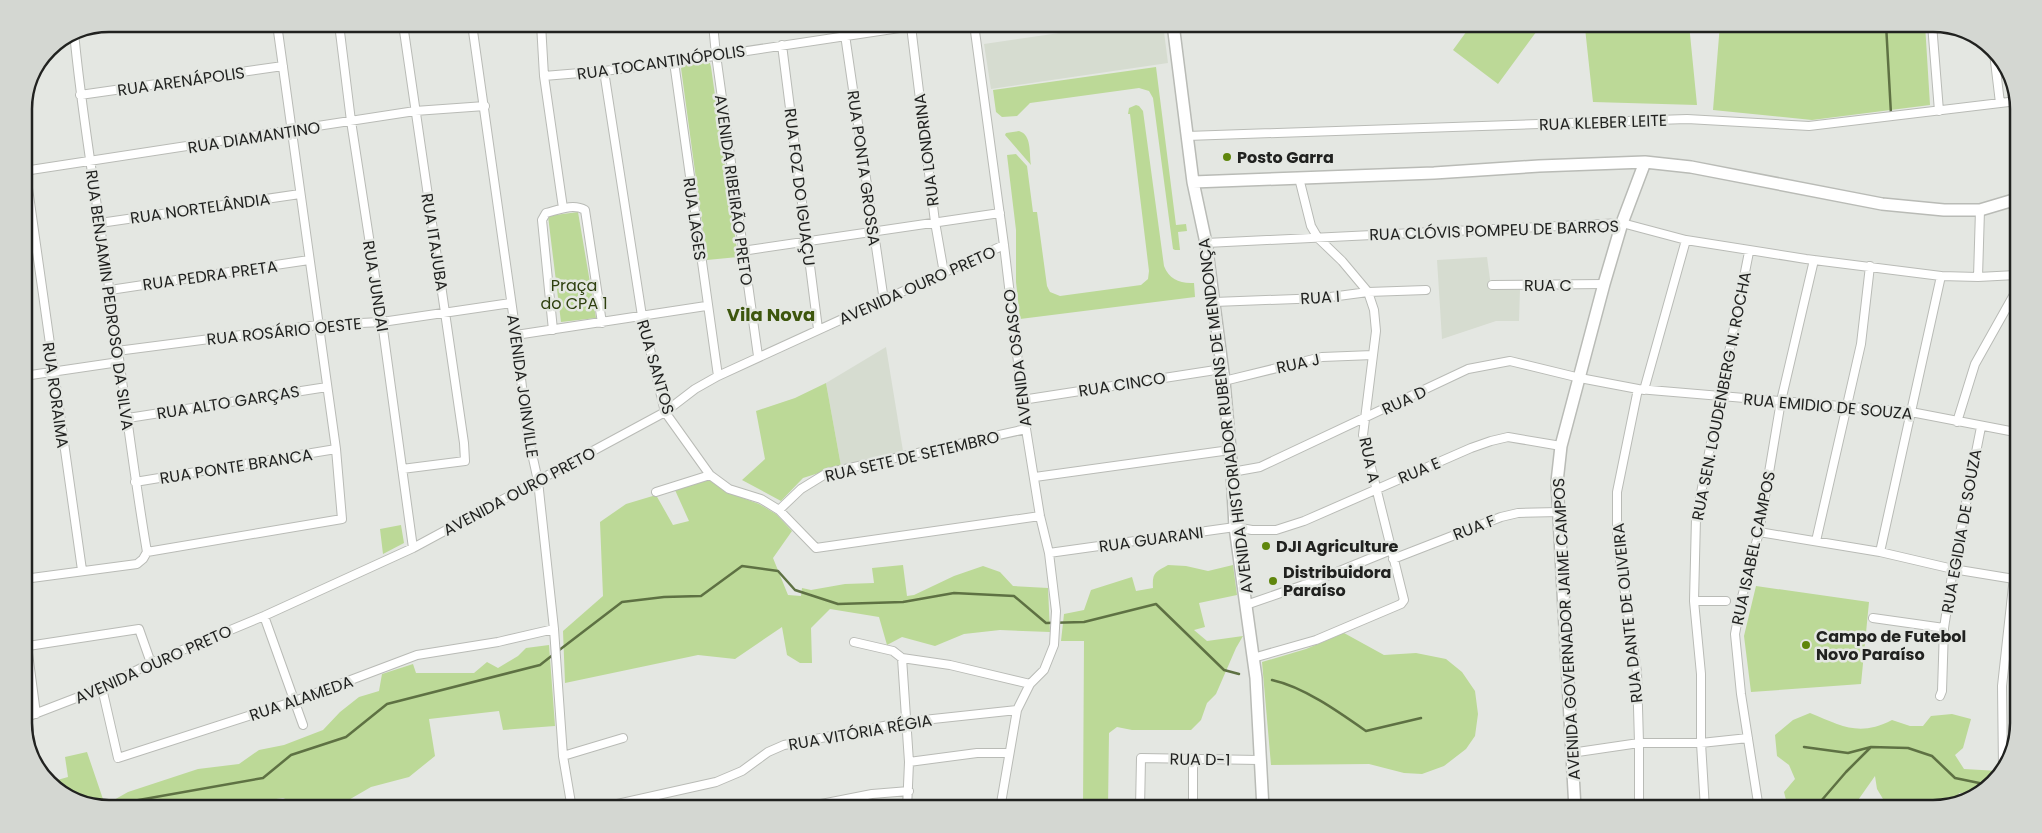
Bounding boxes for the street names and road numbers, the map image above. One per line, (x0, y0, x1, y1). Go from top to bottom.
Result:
street label: RUA TOCANTINÓPOLIS (575, 39, 747, 86)
street label: RUA ARENÁPOLIS (116, 61, 246, 102)
street label: RUA PONTA GROSSA (841, 89, 886, 247)
street label: RUA LONDRINA (908, 92, 945, 208)
street label: AVENIDA RIBEIRÃO PRETO (709, 93, 758, 287)
street label: RUA FOZ DO IGUAÇU (778, 107, 821, 267)
street label: RUA KLEBER LEITE (1539, 109, 1667, 136)
street label: RUA DIAMANTINO (186, 116, 322, 159)
street label: RUA BENJAMIN PEDROSO DA SILVA (80, 168, 139, 432)
street label: RUA LAGES (677, 176, 712, 262)
street label: RUA NORTELÂNDIA (129, 187, 272, 230)
street label: RUA ITAJUBA (415, 191, 454, 293)
street label: RUA CLÓVIS POMPEU DE BARROS (1369, 215, 1619, 246)
street label: AVENIDA HISTORIADOR RUBENS DE MENDONÇA (1192, 237, 1259, 595)
street label: RUA JUNDAI (357, 239, 394, 333)
street label: AVENIDA OURO PRETO (835, 240, 999, 330)
street label: RUA PEDRA PRETA (141, 255, 279, 296)
street label: RUA SEN. LOUDENBERG N. ROCHA (1686, 270, 1757, 522)
street label: RUA C (1524, 274, 1572, 297)
street label: RUA I (1300, 285, 1341, 310)
street label: AVENIDA OSASCO (998, 288, 1037, 428)
street label: RUA ROSÁRIO OESTE (205, 312, 363, 351)
street label: AVENIDA JOINVILLE (501, 313, 544, 459)
street label: RUA SANTOS (631, 317, 680, 417)
street label: RUA RORAIMA (37, 341, 74, 450)
street label: RUA J (1274, 348, 1322, 379)
street label: RUA CINCO (1077, 366, 1167, 403)
street label: RUA ALTO GARÇAS (155, 380, 301, 425)
street label: RUA D (1378, 380, 1430, 421)
street label: RUA EMIDIO DE SOUZA (1742, 388, 1914, 425)
street label: RUA SETE DE SETEMBRO (823, 425, 1002, 488)
street label: RUA A (1353, 435, 1386, 485)
street label: AVENIDA OURO PRETO (439, 441, 600, 541)
street label: RUA PONTE BRANCA (158, 443, 314, 490)
street label: RUA EGIDIA DE SOUZA (1936, 447, 1987, 615)
street label: RUA E (1395, 451, 1444, 490)
street label: RUA ISABEL CAMPOS (1726, 469, 1781, 627)
street label: AVENIDA GOVERNADOR JAIME CAMPOS (1547, 477, 1586, 781)
street label: RUA F (1450, 509, 1499, 546)
street label: RUA GUARANI (1097, 521, 1205, 558)
street label: RUA DANTE DE OLIVEIRA (1607, 522, 1648, 704)
street label: AVENIDA OURO PRETO (71, 619, 235, 709)
street label: RUA ALAMEDA (246, 670, 356, 727)
street label: RUA VITÓRIA RÉGIA (786, 709, 934, 756)
street label: RUA D-1 (1169, 747, 1231, 772)

